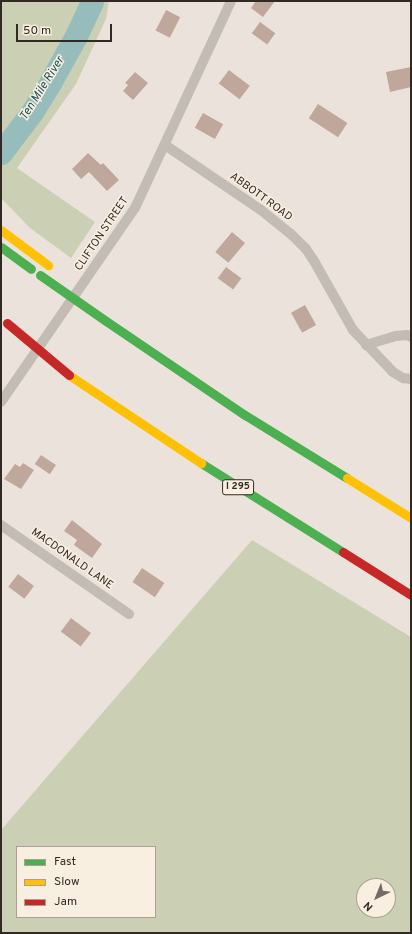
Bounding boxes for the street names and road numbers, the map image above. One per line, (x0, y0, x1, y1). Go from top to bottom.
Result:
street label: ABBOTT ROAD (227, 170, 295, 224)
street label: CLIFTON STREET (72, 194, 132, 274)
road number: I 295 (222, 479, 254, 495)
street label: MACDONALD LANE (28, 526, 116, 592)

